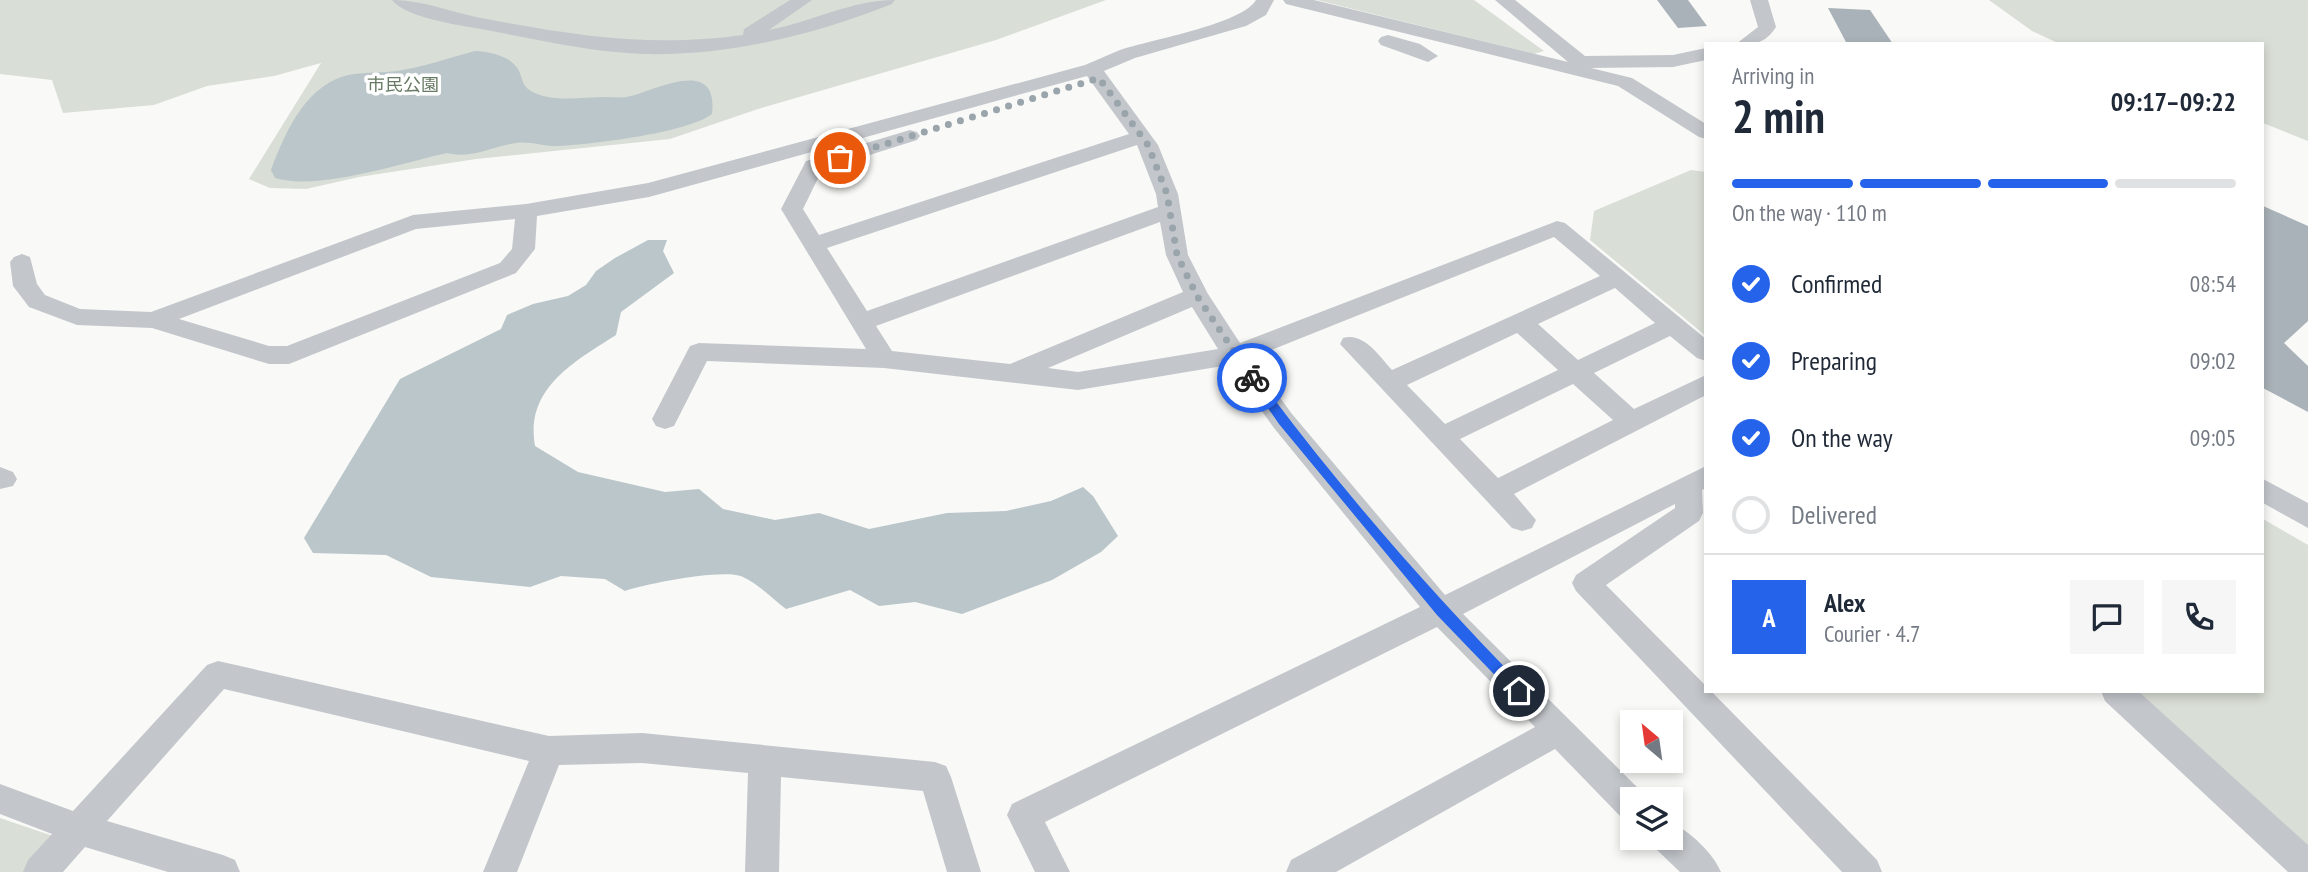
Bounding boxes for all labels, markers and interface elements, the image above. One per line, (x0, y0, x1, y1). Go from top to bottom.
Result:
text: Arriving in (1732, 61, 1814, 90)
park label: 市民公園 (367, 73, 439, 96)
text: 09:17–09:22 (2111, 85, 2236, 118)
text: 2 min (1732, 86, 1825, 146)
pin (810, 128, 870, 188)
icon: bag (821, 139, 859, 177)
text: On the way · 110 m (1732, 198, 1887, 227)
icon: check (1732, 265, 1770, 303)
text: Confirmed (1791, 267, 1882, 300)
text: 08:54 (2190, 269, 2236, 298)
icon: check (1732, 342, 1770, 380)
courier (1217, 343, 1287, 413)
text: Preparing (1791, 344, 1877, 377)
text: 09:02 (2190, 346, 2236, 375)
icon: bike (1233, 359, 1271, 397)
icon: check (1732, 419, 1770, 457)
text: On the way (1791, 421, 1893, 454)
text: 09:05 (2190, 423, 2236, 452)
text: Delivered (1791, 498, 1877, 531)
button: chat (2070, 580, 2144, 654)
button: phone (2162, 580, 2236, 654)
text: Alex (1824, 586, 1865, 619)
text: A (1762, 601, 1776, 634)
text: Courier · 4.7 (1824, 619, 1920, 648)
pin (1489, 661, 1549, 721)
icon: home (1500, 672, 1538, 710)
north arrow (1620, 710, 1684, 774)
map controls (1620, 710, 1683, 850)
button: layers (1620, 787, 1683, 850)

